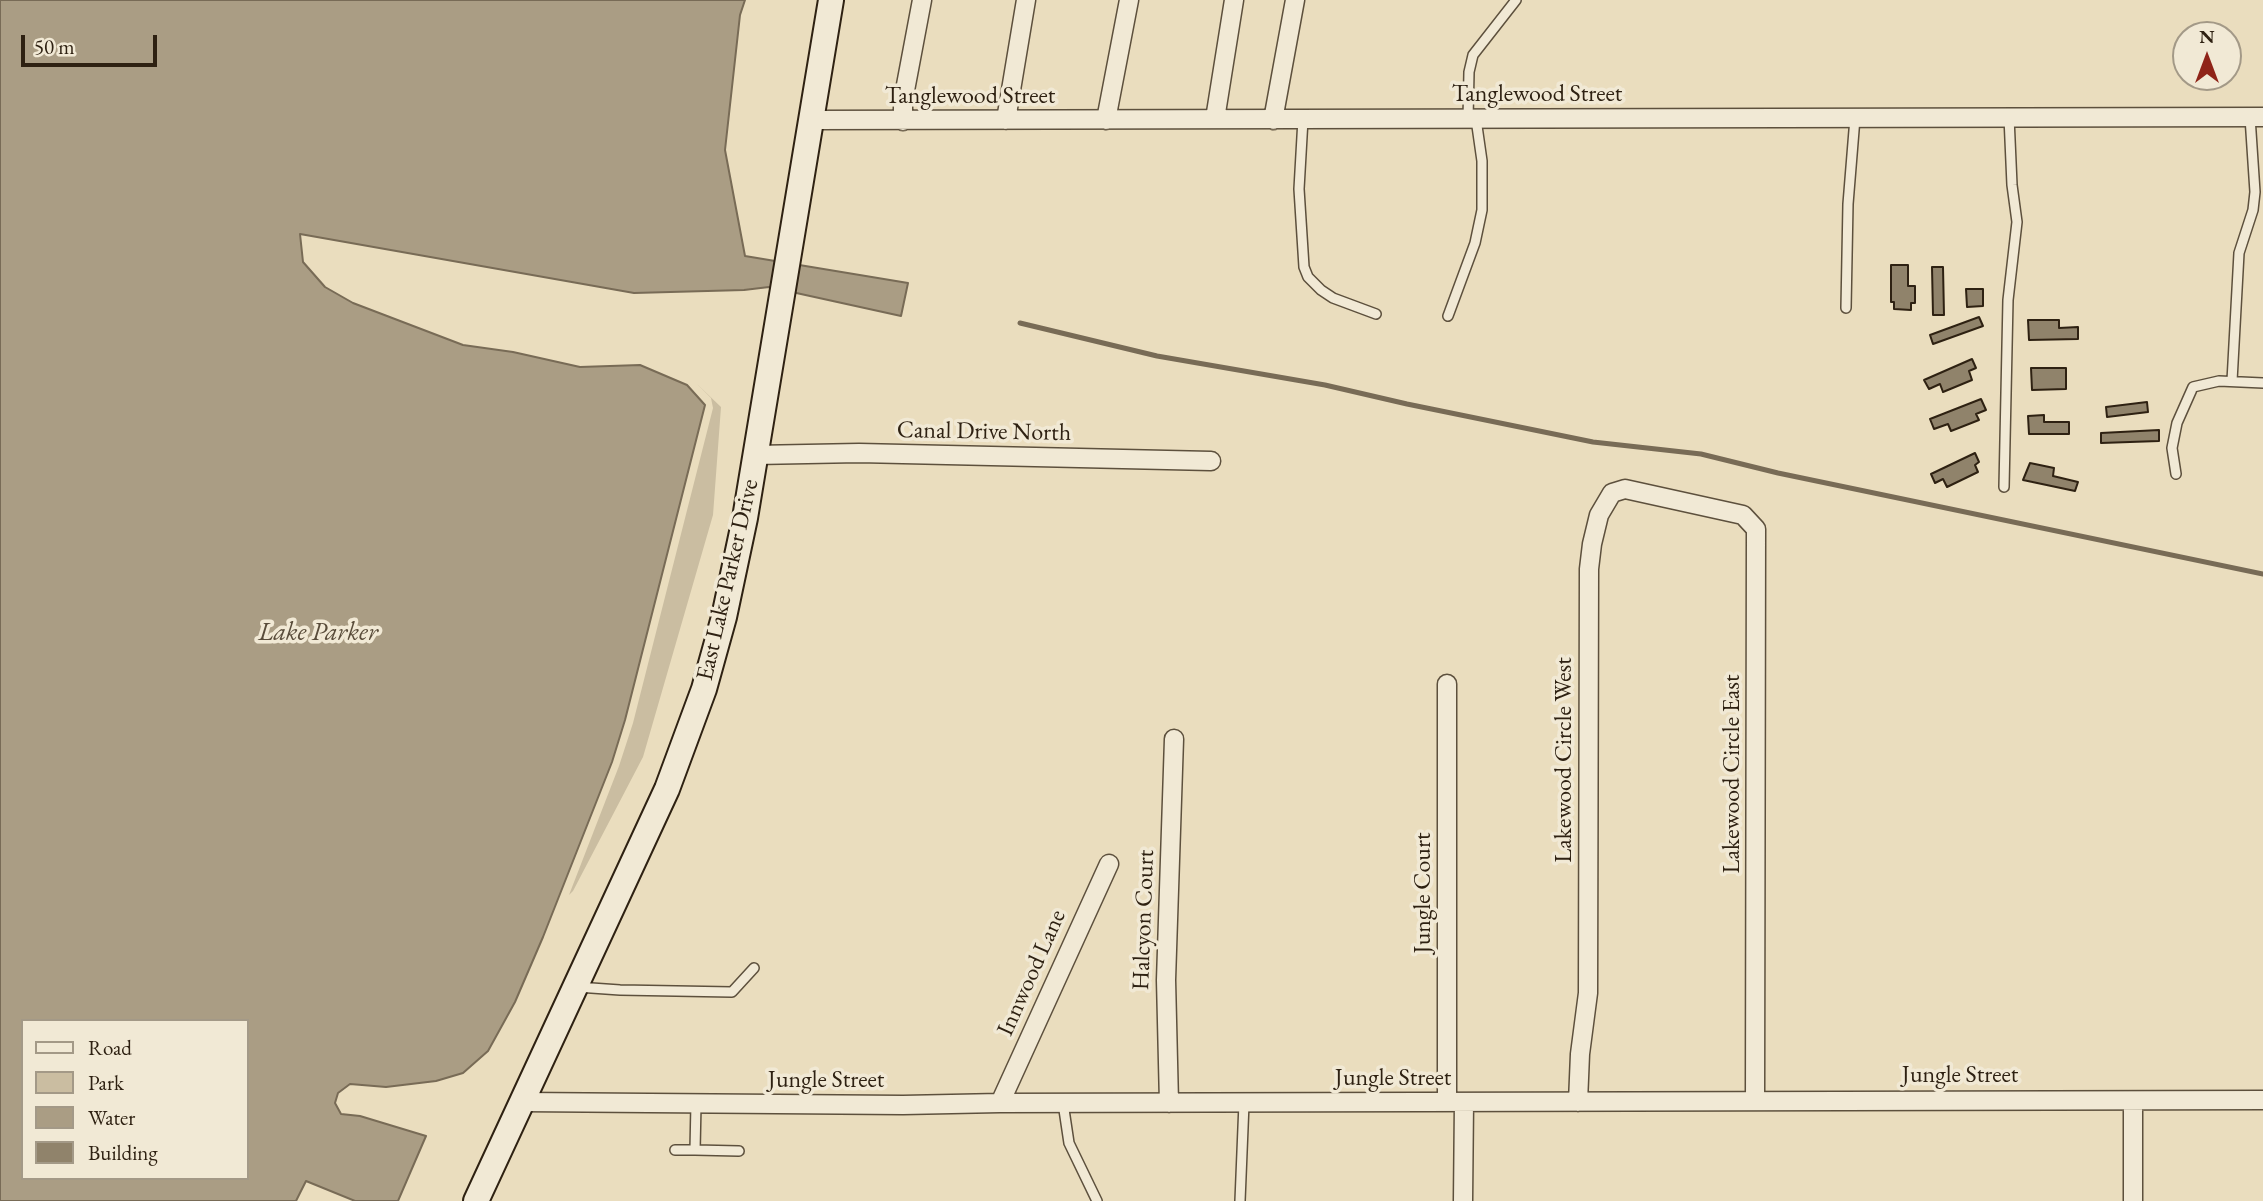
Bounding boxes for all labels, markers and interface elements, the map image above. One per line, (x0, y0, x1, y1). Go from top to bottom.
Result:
scale bar (24, 21, 161, 65)
north arrow (2172, 21, 2242, 91)
text: N (2199, 24, 2215, 49)
text: 50 m (34, 33, 75, 60)
street label: Tanglewood Street (1452, 80, 1622, 108)
street label: Tanglewood Street (885, 82, 1055, 110)
street label: Canal Drive North (897, 416, 1071, 448)
street label: East Lake Parker Drive (691, 476, 765, 684)
water label: Lake Parker (258, 617, 378, 649)
street label: Lakewood Circle West (1550, 657, 1578, 863)
street label: Lakewood Circle East (1718, 674, 1746, 874)
street label: Jungle Court (1409, 833, 1437, 953)
street label: Halcyon Court (1127, 849, 1161, 991)
street label: Innwood Lane (991, 905, 1073, 1041)
legend (21, 1019, 248, 1180)
text: Road (88, 1034, 132, 1061)
street label: Jungle Street (1902, 1061, 2018, 1089)
street label: Jungle Street (1335, 1064, 1451, 1092)
street label: Jungle Street (768, 1066, 884, 1094)
text: Park (88, 1069, 124, 1096)
text: Water (88, 1104, 135, 1131)
text: Building (88, 1139, 158, 1166)

